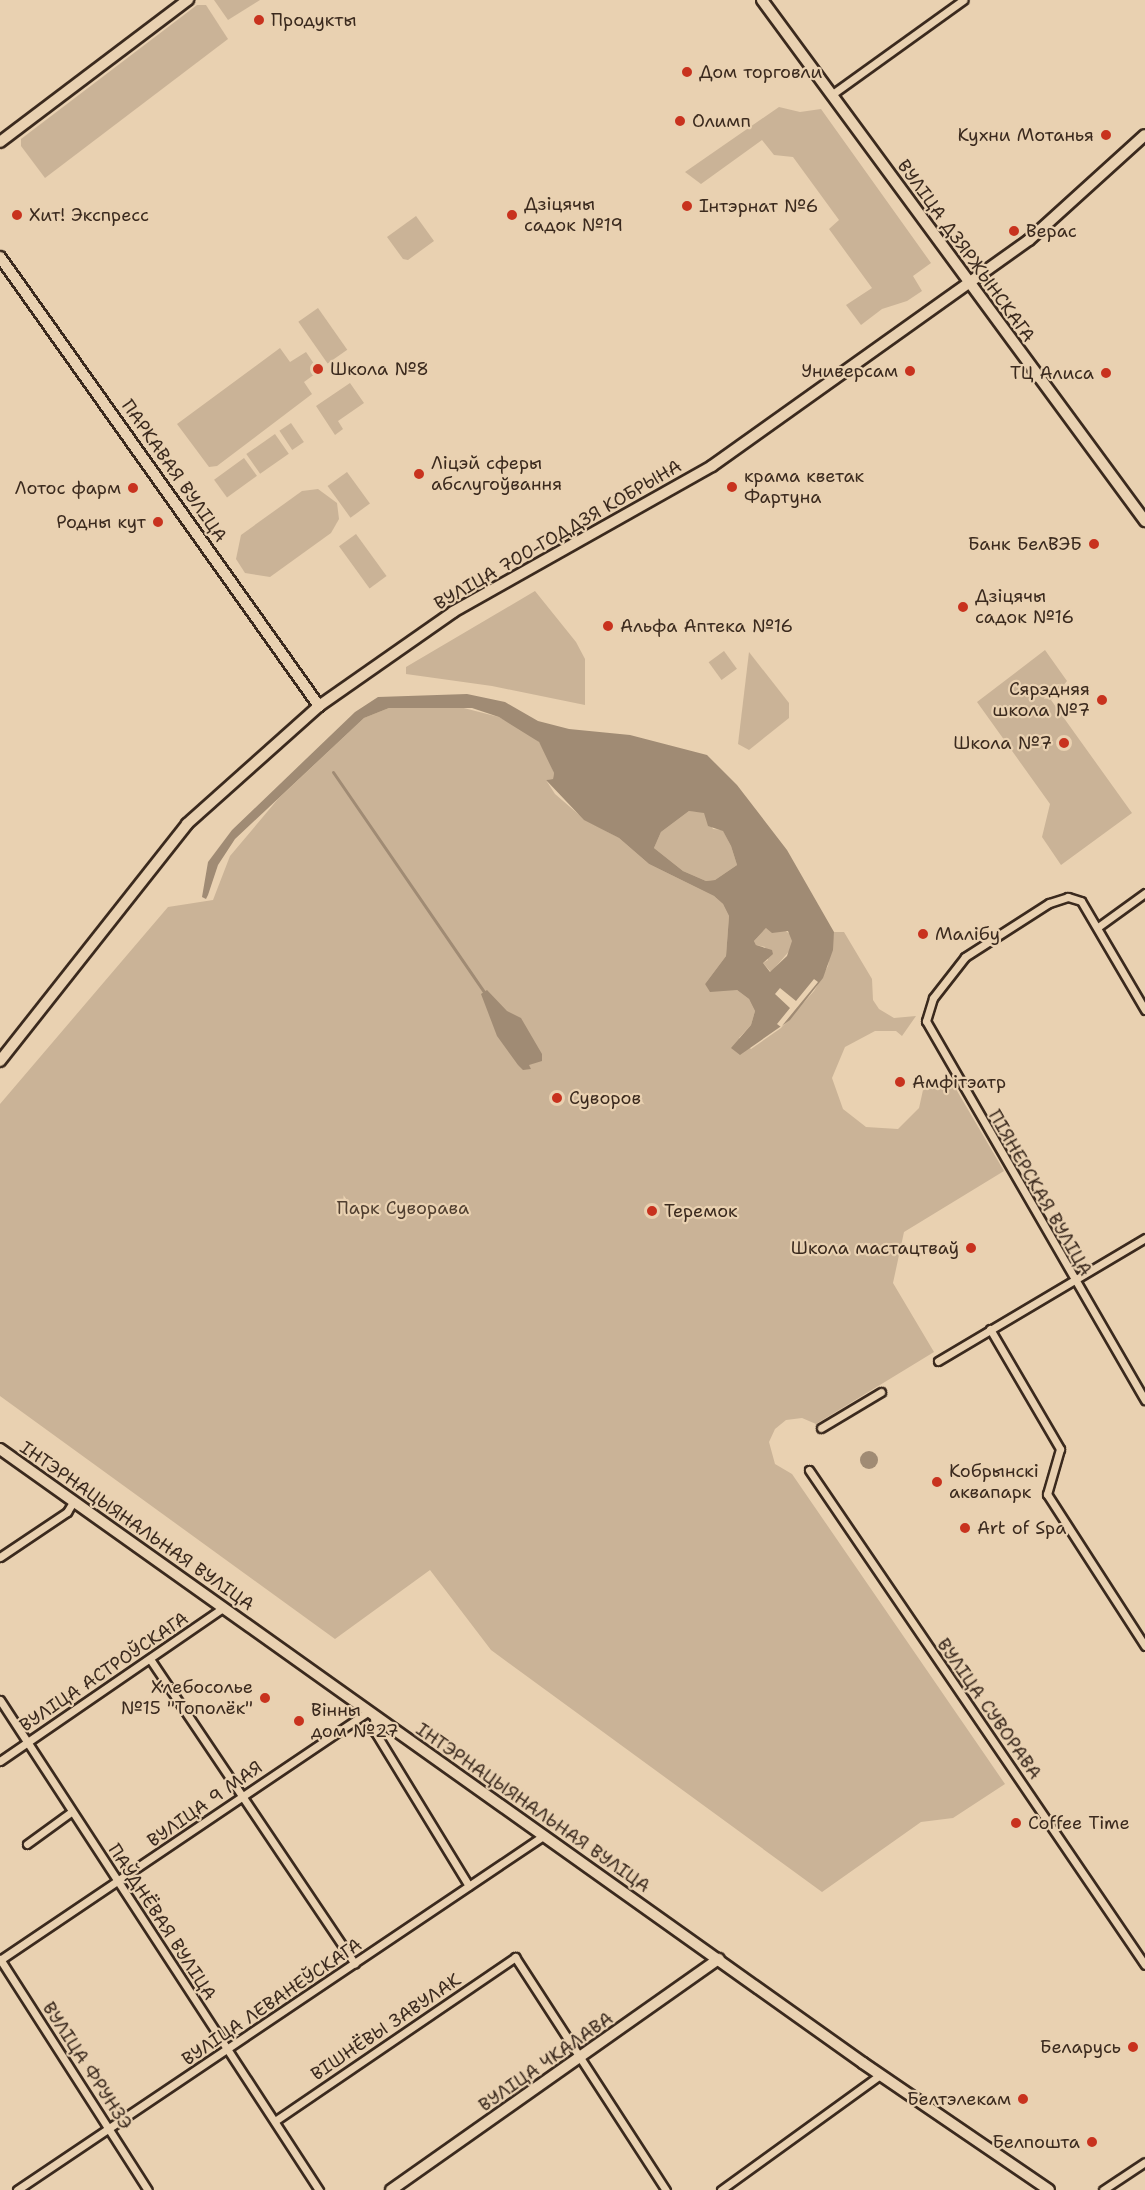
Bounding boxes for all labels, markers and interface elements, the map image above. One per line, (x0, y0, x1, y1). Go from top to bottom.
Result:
place label: Продукты (271, 9, 357, 31)
marker: Продукты (252, 13, 266, 27)
place label: Дом торговли (699, 61, 822, 83)
marker: Дом торговли (680, 65, 694, 79)
place label: Олимп (692, 110, 751, 132)
marker: Олимп (673, 114, 687, 128)
place label: Кухни Мотанья (958, 124, 1094, 146)
marker: Кухни Мотанья (1099, 128, 1113, 142)
street label: ВУЛІЦА ДЗЯРЖЫНСКАГА (893, 156, 1039, 346)
place label: Дзіцячы садок №19 (524, 194, 623, 236)
place label: Інтэрнат №6 (699, 195, 818, 217)
marker: Інтэрнат №6 (680, 199, 694, 213)
place label: Хит! Экспресс (29, 204, 149, 226)
marker: Хит! Экспресс (10, 208, 24, 222)
marker: Дзіцячы садок №19 (505, 208, 519, 222)
place label: Верас (1026, 220, 1077, 242)
marker: Верас (1007, 224, 1021, 238)
place label: Школа №8 (330, 358, 429, 380)
place label: Универсам (801, 360, 898, 382)
marker: Школа №8 (311, 362, 325, 376)
place label: ТЦ Алиса (1010, 362, 1094, 384)
marker: Универсам (903, 364, 917, 378)
marker: ТЦ Алиса (1099, 366, 1113, 380)
street label: ПАРКАВАЯ ВУЛІЦА (117, 396, 231, 546)
place label: Ліцэй сферы абслугоўвання (431, 453, 562, 496)
street label: ВУЛІЦА 700-ГОДДЗЯ КОБРЫНА (431, 455, 685, 615)
place label: крама кветак Фартуна (744, 466, 864, 508)
marker: Ліцэй сферы абслугоўвання (412, 467, 426, 481)
place label: Лотос фарм (15, 477, 121, 499)
marker: крама кветак Фартуна (725, 480, 739, 494)
marker: Лотос фарм (126, 481, 140, 495)
place label: Родны кут (56, 511, 146, 533)
marker: Родны кут (151, 515, 165, 529)
place label: Банк БелВЭБ (968, 533, 1082, 555)
marker: Банк БелВЭБ (1087, 537, 1101, 551)
place label: Дзіцячы садок №16 (975, 586, 1074, 628)
marker: Дзіцячы садок №16 (956, 600, 970, 614)
place label: Альфа Аптека №16 (620, 615, 793, 637)
marker: Альфа Аптека №16 (601, 619, 615, 633)
place label: Сярэдняя школа №7 (993, 679, 1090, 722)
marker: Сярэдняя школа №7 (1095, 693, 1109, 707)
place label: Школа №7 (953, 732, 1052, 754)
marker: Школа №7 (1057, 736, 1071, 750)
place label: Малібу (935, 923, 1000, 945)
marker: Малібу (916, 927, 930, 941)
place label: Амфітэатр (912, 1071, 1006, 1093)
marker: Амфітэатр (893, 1075, 907, 1089)
place label: Суворов (569, 1087, 641, 1109)
marker: Суворов (550, 1091, 564, 1105)
street label: ПІЯНЕРСКАЯ ВУЛІЦА (984, 1106, 1096, 1280)
park label: Парк Суворава (337, 1197, 469, 1219)
place label: Теремок (664, 1200, 738, 1222)
marker: Теремок (645, 1204, 659, 1218)
place label: Школа мастацтваў (791, 1237, 959, 1259)
marker: Школа мастацтваў (964, 1241, 978, 1255)
street label: ІНТЭРНАЦЫЯНАЛЬНАЯ ВУЛІЦА (16, 1437, 258, 1615)
place label: Кобрынскі аквапарк (949, 1461, 1039, 1504)
marker: Кобрынскі аквапарк (930, 1475, 944, 1489)
place label: Art of Spa (977, 1517, 1066, 1539)
marker: Art of Spa (958, 1521, 972, 1535)
street label: ВУЛІЦА АСТРОЎСКАГА (16, 1607, 192, 1737)
street label: ВУЛІЦА СУВОРАВА (932, 1634, 1046, 1784)
place label: Хлебосолье №15 "Тополёк" (121, 1677, 253, 1720)
marker: Хлебосолье №15 "Тополёк" (258, 1691, 272, 1705)
place label: Вінны дом №27 (311, 1700, 399, 1742)
marker: Вінны дом №27 (292, 1714, 306, 1728)
street label: ІНТЭРНАЦЫЯНАЛЬНАЯ ВУЛІЦА (412, 1719, 654, 1897)
street label: ВУЛІЦА 9 МАЯ (143, 1756, 267, 1852)
place label: Coffee Time (1028, 1812, 1130, 1834)
marker: Coffee Time (1009, 1816, 1023, 1830)
street label: ПАЎДНЁВАЯ ВУЛІЦА (103, 1840, 221, 2004)
street label: ВУЛІЦА ЛЕВАНЕЎСКАГА (178, 1934, 366, 2070)
street label: ВІШНЁВЫ ЗАВУЛАК (307, 1969, 465, 2085)
street label: ВУЛІЦА ФРУНЗЭ (38, 1998, 136, 2134)
street label: ВУЛІЦА ЧКАЛАВА (475, 2008, 617, 2116)
place label: Беларусь (1040, 2036, 1121, 2058)
marker: Беларусь (1126, 2040, 1140, 2054)
place label: Белтэлекам (907, 2088, 1011, 2110)
marker: Белтэлекам (1016, 2092, 1030, 2106)
place label: Белпошта (992, 2131, 1080, 2153)
marker: Белпошта (1085, 2135, 1099, 2149)

